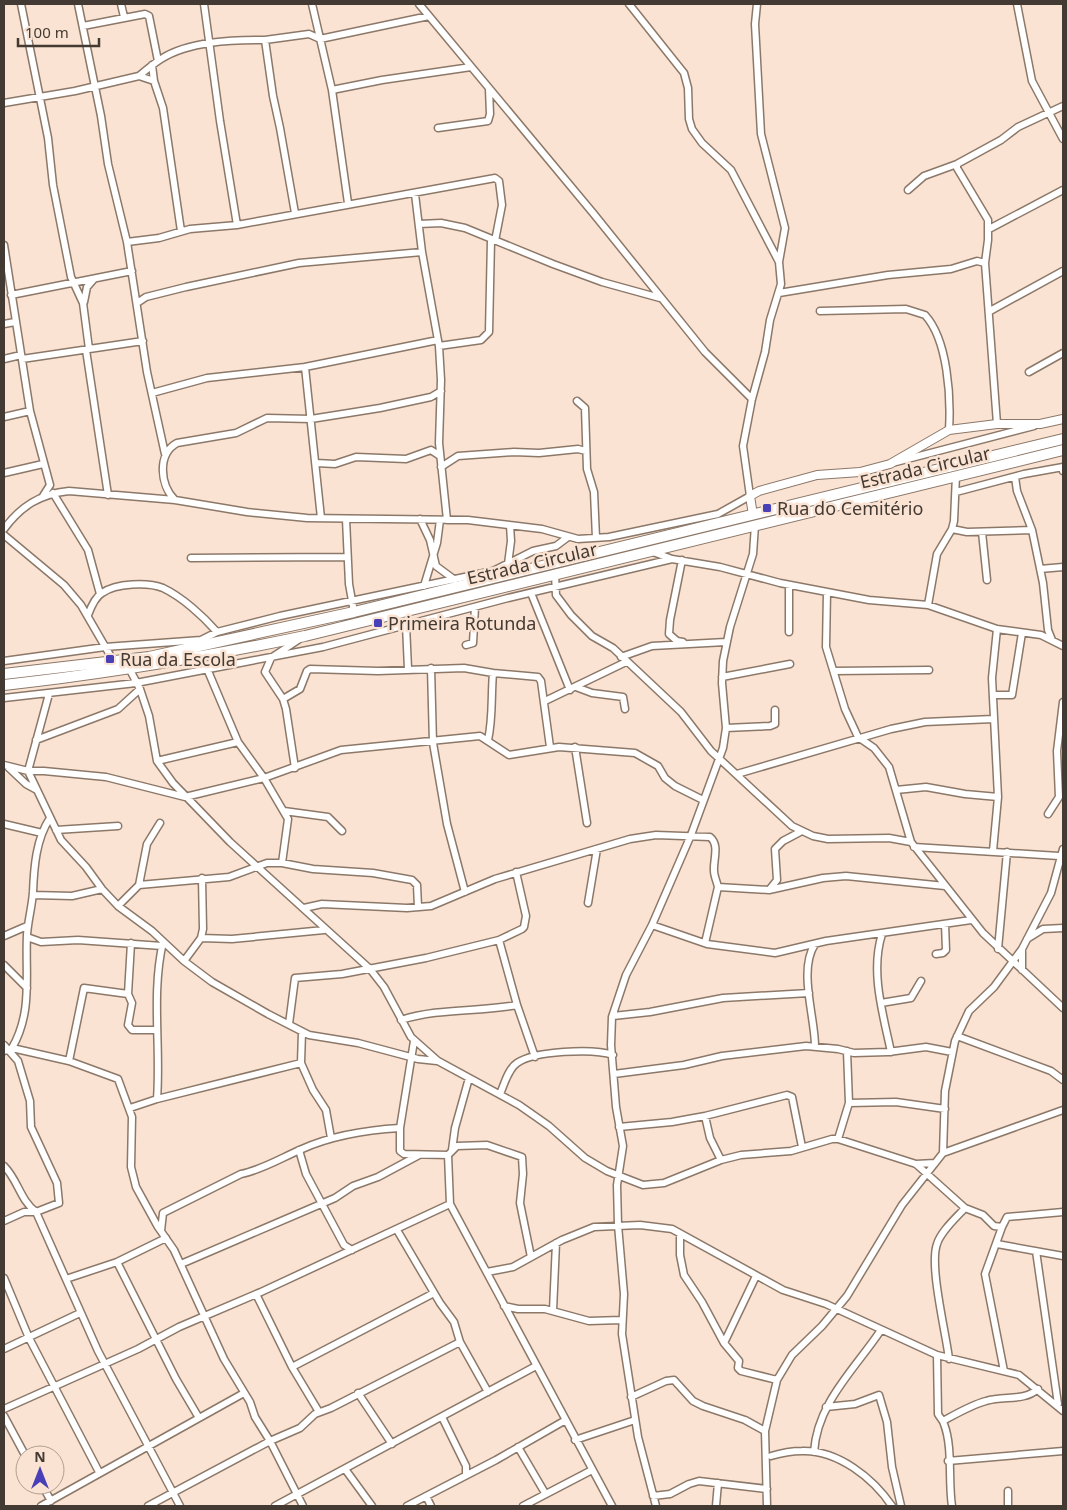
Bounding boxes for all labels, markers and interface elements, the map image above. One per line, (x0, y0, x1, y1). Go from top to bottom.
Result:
scale bar (18, 15, 99, 47)
text: 100 m (25, 22, 69, 42)
street label: Estrada Circular (857, 440, 993, 494)
place label: Rua do Cemitério (777, 496, 923, 520)
marker: Rua do Cemitério (761, 502, 773, 514)
street label: Estrada Circular (464, 536, 600, 590)
place label: Primeira Rotunda (388, 611, 536, 635)
marker: Primeira Rotunda (372, 617, 384, 629)
place label: Rua da Escola (120, 647, 236, 671)
marker: Rua da Escola (104, 653, 116, 665)
north arrow (15, 1445, 65, 1495)
text: N (34, 1447, 46, 1466)

